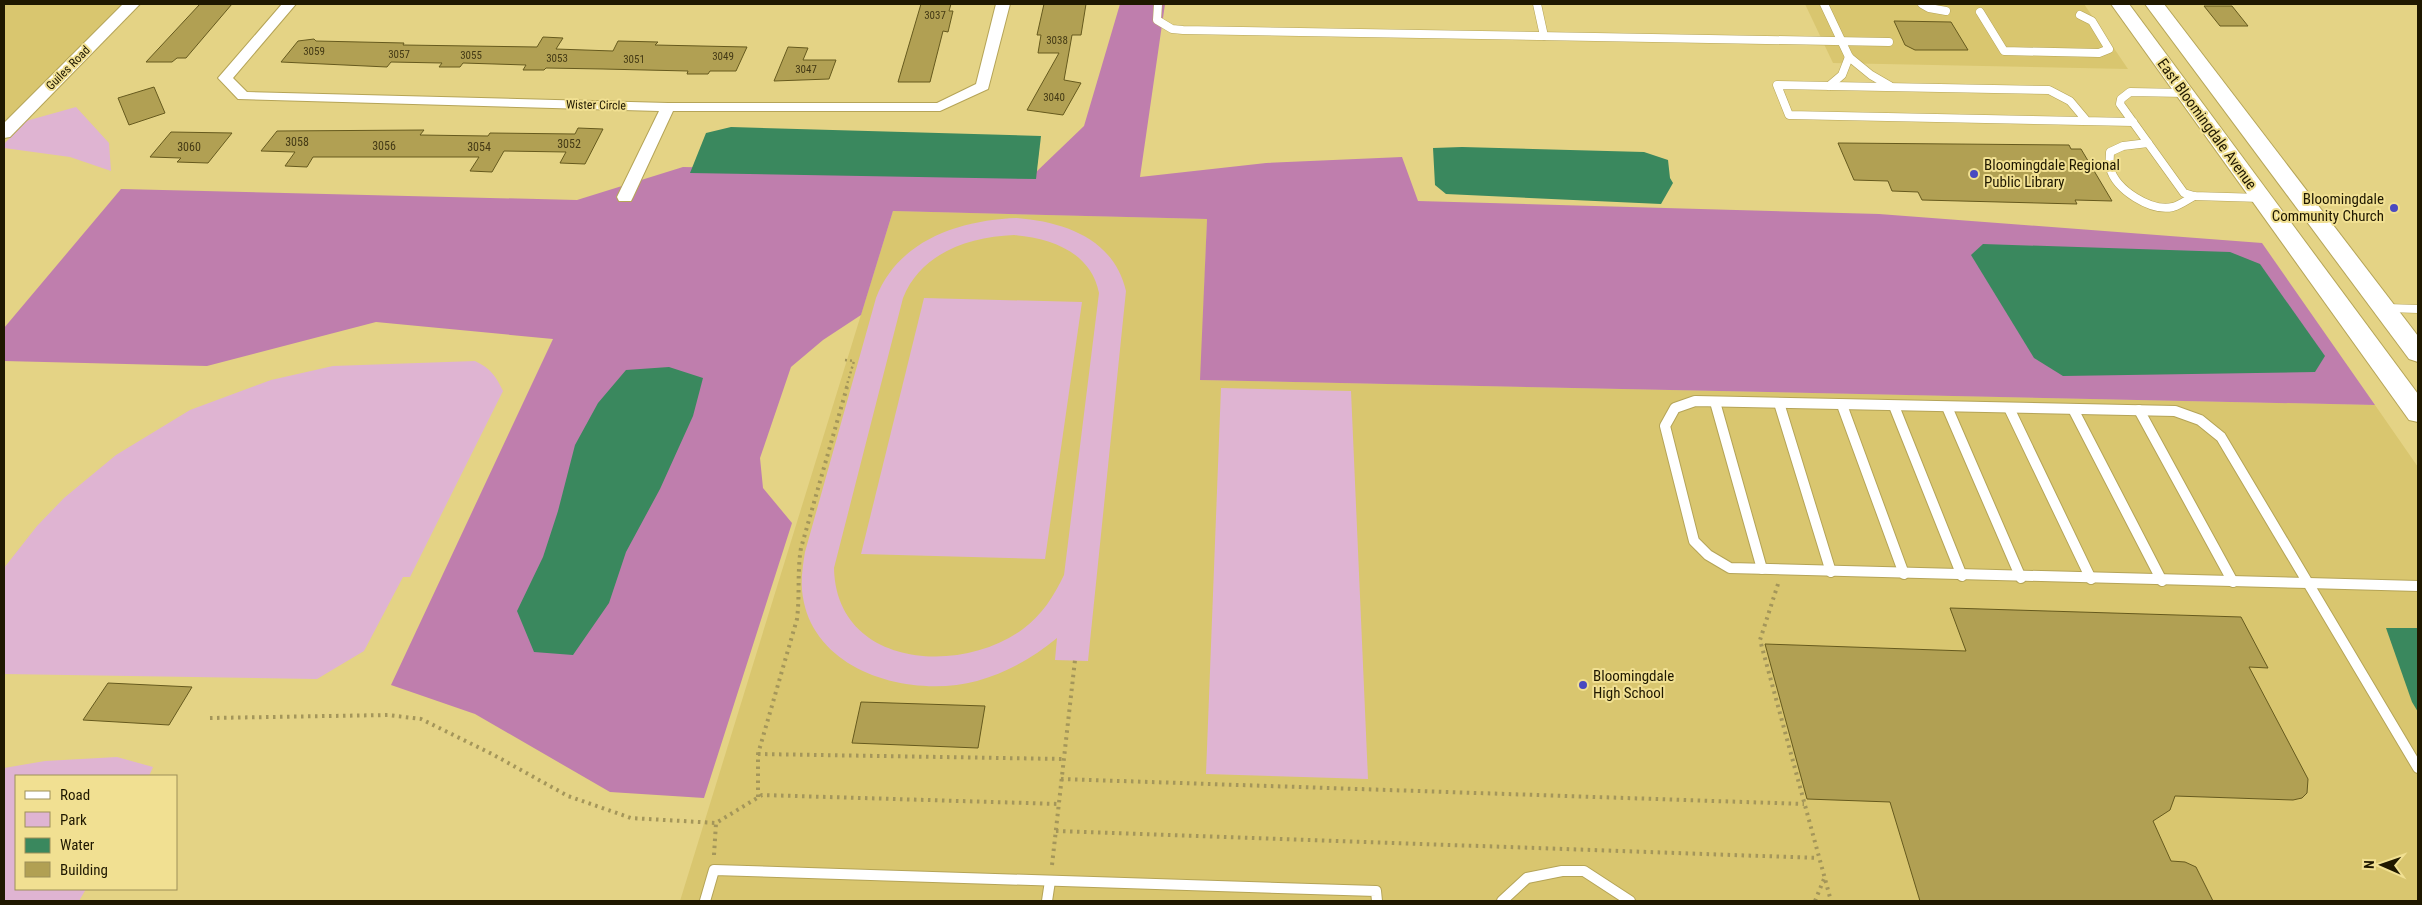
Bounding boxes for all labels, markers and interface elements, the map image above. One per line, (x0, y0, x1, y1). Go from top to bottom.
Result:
house number: 3037 (924, 9, 946, 22)
house number: 3038 (1046, 34, 1068, 47)
street label: Guiles Road (43, 43, 93, 93)
house number: 3059 (303, 45, 325, 58)
house number: 3057 (388, 48, 410, 61)
house number: 3055 (460, 49, 482, 62)
house number: 3049 (712, 50, 734, 63)
house number: 3053 (546, 52, 568, 65)
house number: 3051 (623, 53, 645, 66)
street label: East Bloomingdale Avenue (2154, 55, 2260, 193)
house number: 3047 (795, 63, 817, 76)
house number: 3040 (1043, 91, 1065, 104)
street label: Wister Circle (566, 97, 626, 113)
house number: 3058 (285, 135, 309, 149)
house number: 3052 (557, 137, 581, 151)
house number: 3056 (372, 139, 396, 153)
house number: 3060 (177, 140, 201, 154)
house number: 3054 (467, 140, 491, 154)
place label: Bloomingdale Regional Public Library (1984, 156, 2120, 191)
marker: Bloomingdale Regional Public Library (1968, 168, 1980, 180)
place label: Bloomingdale Community Church (2272, 190, 2384, 225)
marker: Bloomingdale Community Church (2388, 202, 2400, 214)
place label: Bloomingdale High School (1593, 667, 1674, 702)
marker: Bloomingdale High School (1577, 679, 1589, 691)
legend (15, 775, 178, 890)
text: Road (60, 786, 90, 804)
text: Park (60, 811, 87, 829)
text: Water (60, 836, 95, 854)
north arrow (2357, 840, 2407, 890)
text: N (2361, 860, 2377, 869)
text: Building (60, 861, 108, 879)

